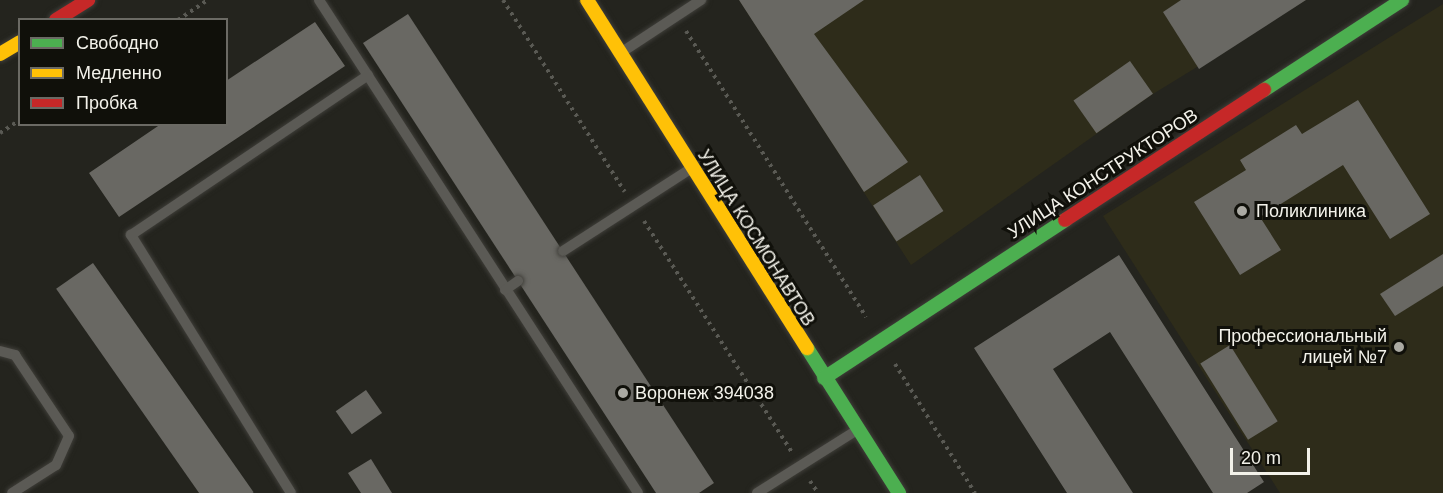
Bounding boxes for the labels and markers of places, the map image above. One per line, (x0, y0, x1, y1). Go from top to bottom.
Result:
place label: Поликлиника (1256, 200, 1366, 222)
marker: Поликлиника (1233, 202, 1251, 220)
place label: Профессиональный лицей №7 (1218, 326, 1387, 368)
marker: Профессиональный лицей №7 (1392, 340, 1406, 354)
place label: Воронеж 394038 (635, 382, 774, 404)
marker: Воронеж 394038 (616, 386, 630, 400)

